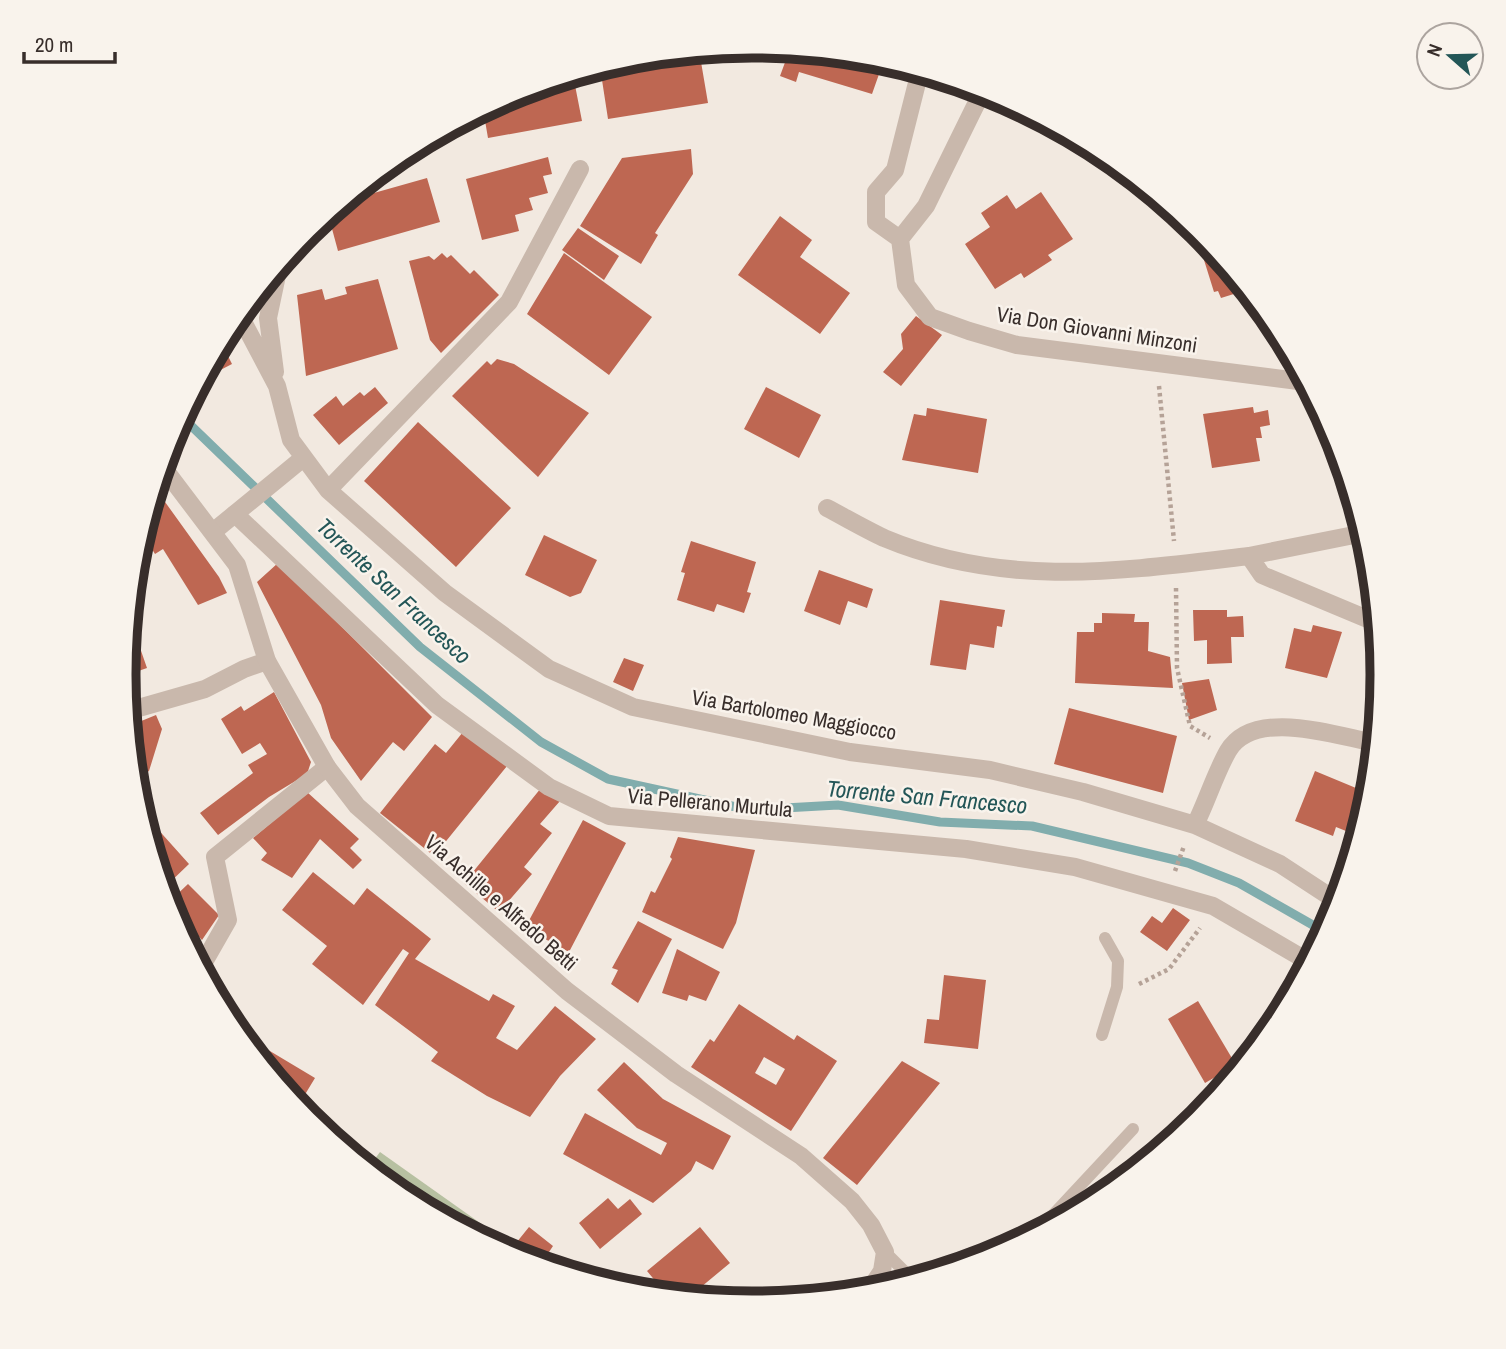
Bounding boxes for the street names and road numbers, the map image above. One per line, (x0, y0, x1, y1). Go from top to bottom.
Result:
street label: Via Don Giovanni Minzoni (995, 299, 1199, 360)
street label: Via Bartolomeo Maggiocco (689, 682, 899, 747)
street label: Via Pellerano Murtula (626, 781, 794, 824)
street label: Via Achille e Alfredo Betti (419, 828, 584, 977)

